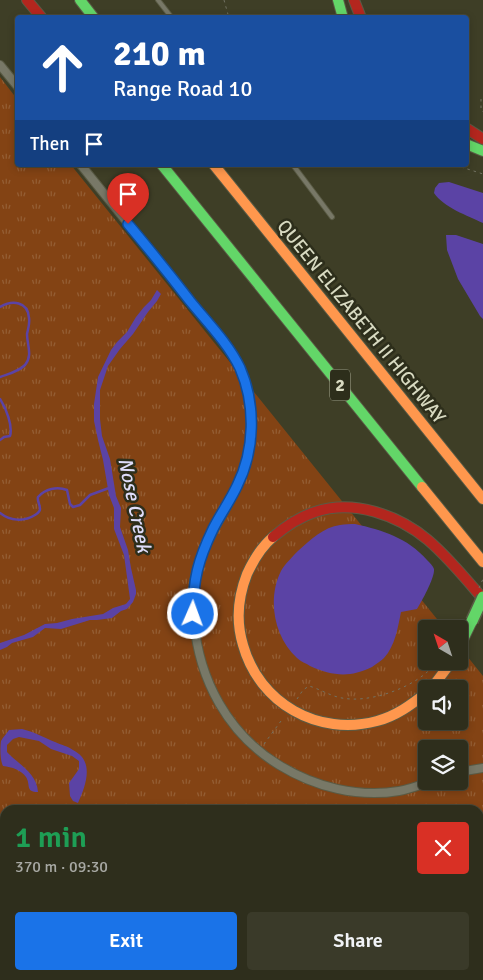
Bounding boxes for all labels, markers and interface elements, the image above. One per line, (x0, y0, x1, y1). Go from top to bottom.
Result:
text: 210 m (113, 32, 206, 75)
icon: ahead (30, 35, 95, 100)
text: Range Road 10 (113, 75, 252, 102)
icon: arrive (80, 130, 108, 158)
text: Then (30, 132, 70, 156)
pin (107, 173, 149, 224)
icon: arrive (114, 180, 142, 208)
street label: QUEEN ELIZABETH II HIGHWAY (272, 215, 451, 429)
road number: 2 (330, 370, 350, 400)
water label: Nose Creek (112, 455, 157, 557)
position arrow (166, 587, 218, 639)
north arrow (418, 620, 468, 670)
map controls (418, 620, 468, 790)
button: sound (418, 680, 468, 730)
button: layers (418, 740, 468, 790)
text: 1 min (15, 819, 87, 856)
button: close (417, 822, 469, 874)
text: 370 m · 09:30 (15, 857, 108, 877)
button: Exit (15, 912, 237, 970)
button: Share (247, 912, 469, 970)

